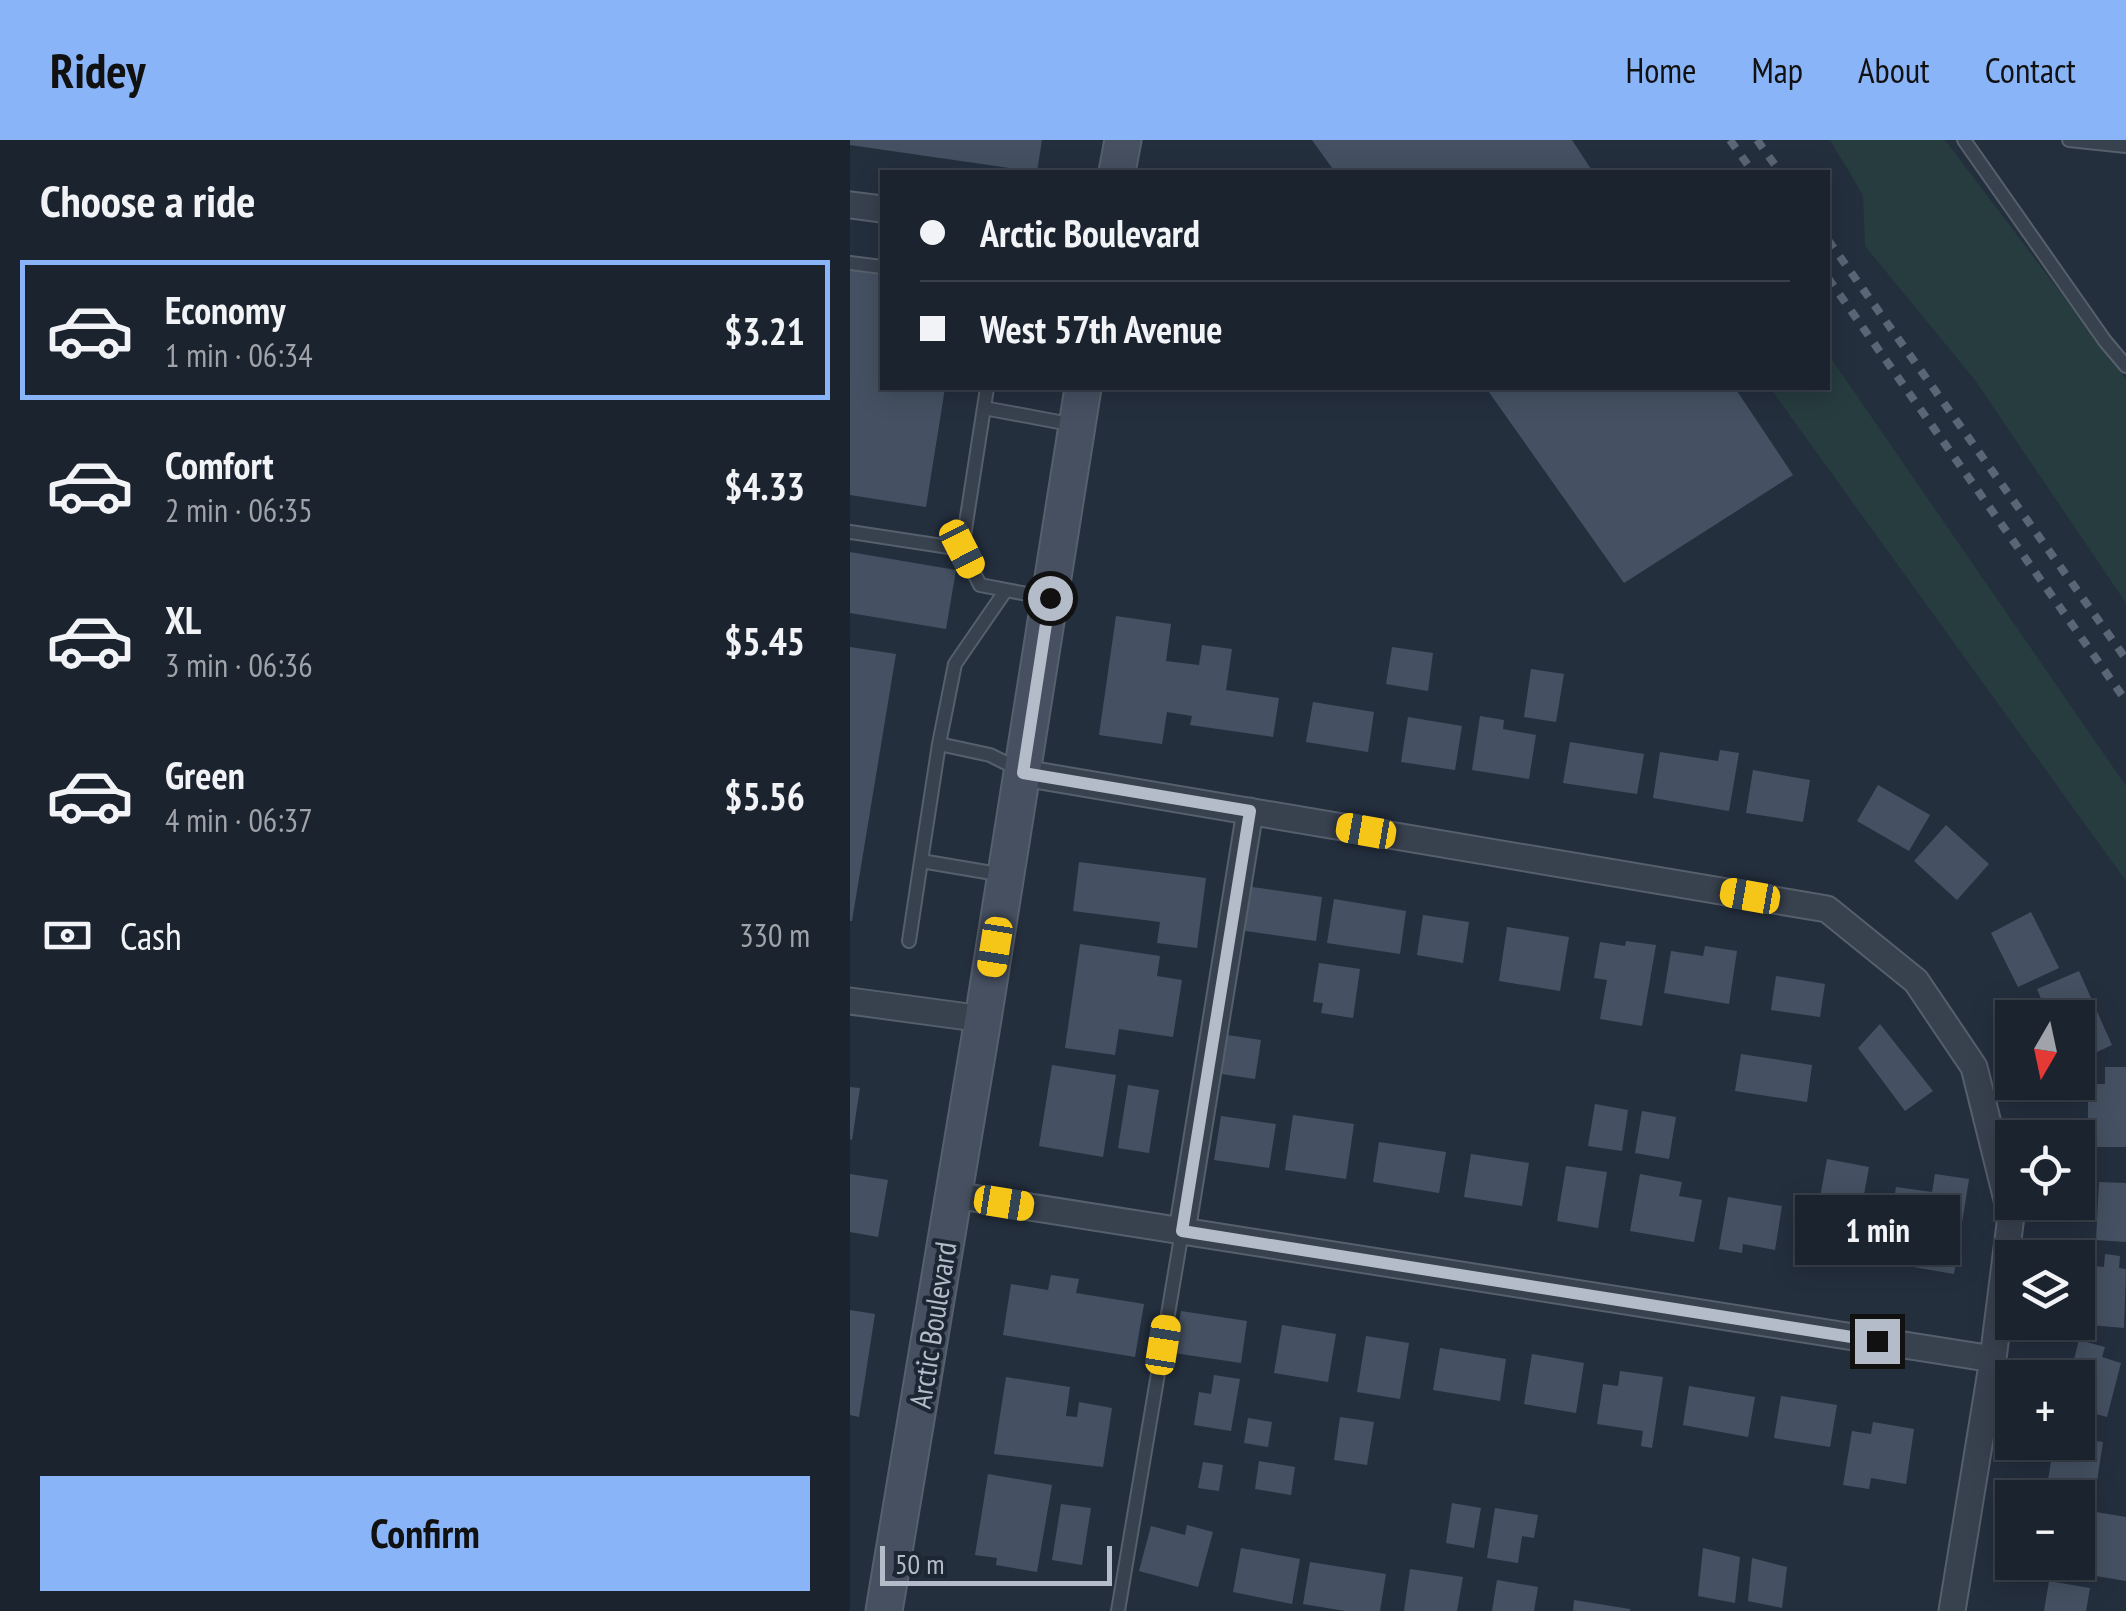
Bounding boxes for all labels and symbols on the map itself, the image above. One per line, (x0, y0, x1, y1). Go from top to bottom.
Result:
car (935, 515, 989, 583)
route start (1028, 576, 1073, 621)
car (1334, 811, 1398, 851)
car (1718, 876, 1782, 916)
car (975, 915, 1015, 979)
north arrow (1995, 1000, 2095, 1100)
car (972, 1183, 1036, 1223)
callout: 1 min (1794, 1196, 1960, 1266)
street label: Arctic Boulevard (900, 1239, 964, 1411)
car (1143, 1313, 1183, 1377)
route end (1855, 1319, 1900, 1364)
scale bar (880, 1541, 1112, 1586)

